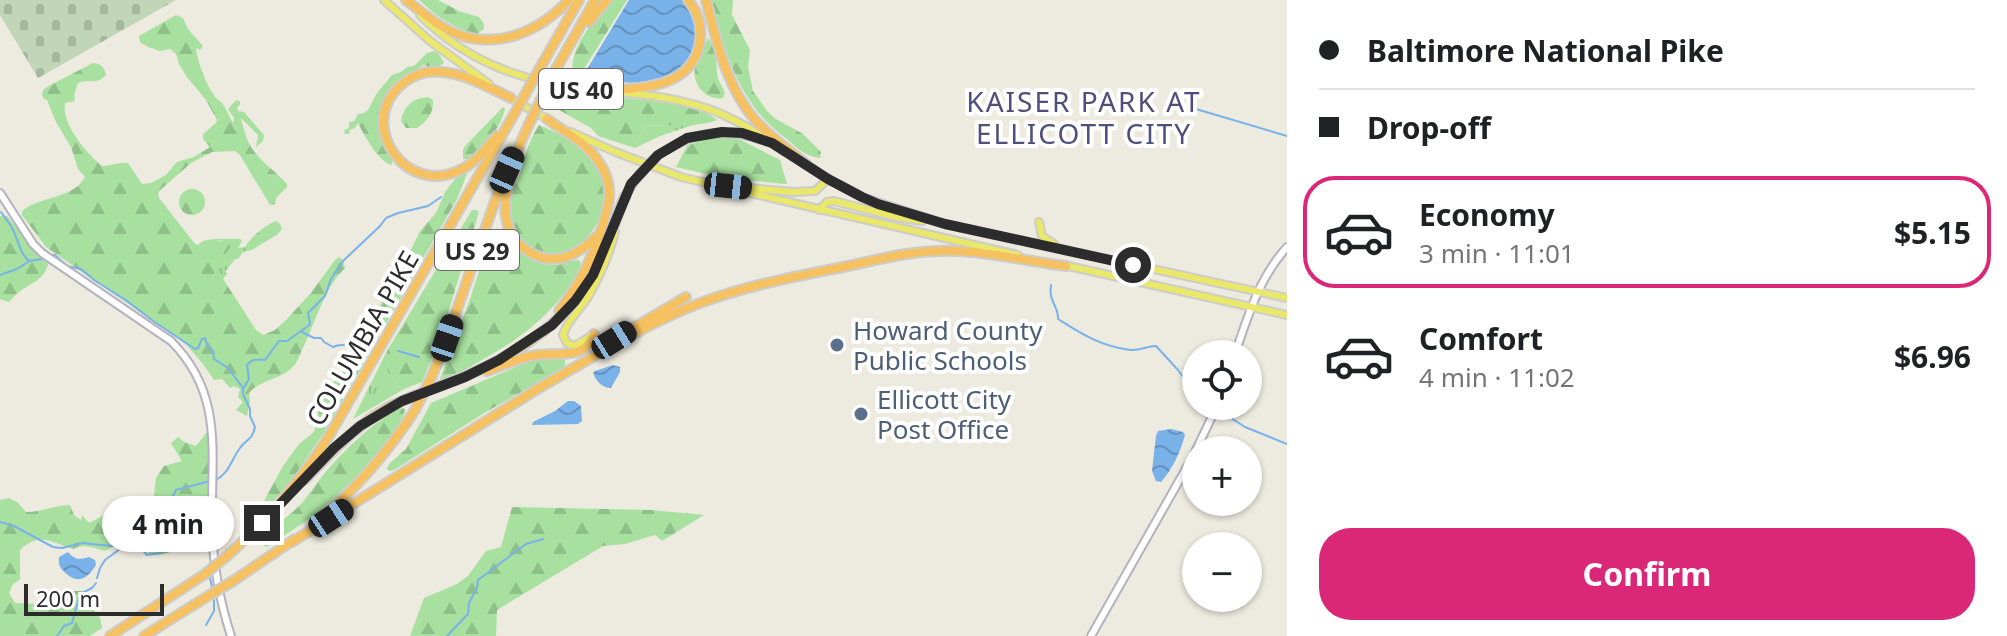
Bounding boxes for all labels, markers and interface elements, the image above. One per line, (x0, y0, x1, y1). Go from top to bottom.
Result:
text: Baltimore National Pike (1367, 30, 1724, 71)
road number: US 40 (539, 69, 623, 109)
district label: KAISER PARK AT ELLICOTT CITY (966, 82, 1202, 152)
text: Drop-off (1367, 107, 1491, 148)
car (486, 143, 528, 197)
car (703, 172, 753, 200)
text: Economy (1419, 194, 1555, 235)
icon: car (1323, 196, 1395, 268)
text: $5.15 (1894, 212, 1971, 253)
road number: US 29 (435, 230, 519, 270)
text: 3 min · 11:01 (1419, 235, 1575, 271)
street label: COLUMBIA PIKE (297, 244, 427, 432)
route start (1115, 247, 1151, 283)
car (428, 311, 466, 365)
place label: Howard County Public Schools (853, 312, 1043, 378)
car (587, 317, 641, 363)
text: Comfort (1419, 318, 1543, 359)
icon: car (1323, 320, 1395, 392)
marker: Howard County Public Schools (828, 336, 846, 354)
text: $6.96 (1894, 336, 1971, 377)
map controls (1182, 340, 1262, 612)
button: locate (1182, 340, 1262, 420)
text: 4 min · 11:02 (1419, 359, 1575, 395)
place label: Ellicott City Post Office (877, 381, 1012, 447)
marker: Ellicott City Post Office (852, 405, 870, 423)
button: + (1182, 436, 1262, 516)
callout: 4 min (102, 495, 234, 551)
car (304, 495, 358, 541)
route end (244, 505, 280, 541)
text: 4 min (132, 506, 204, 542)
button: Confirm (1319, 528, 1975, 620)
button: − (1182, 532, 1262, 612)
scale bar (24, 580, 164, 616)
text: 200 m (36, 583, 100, 613)

